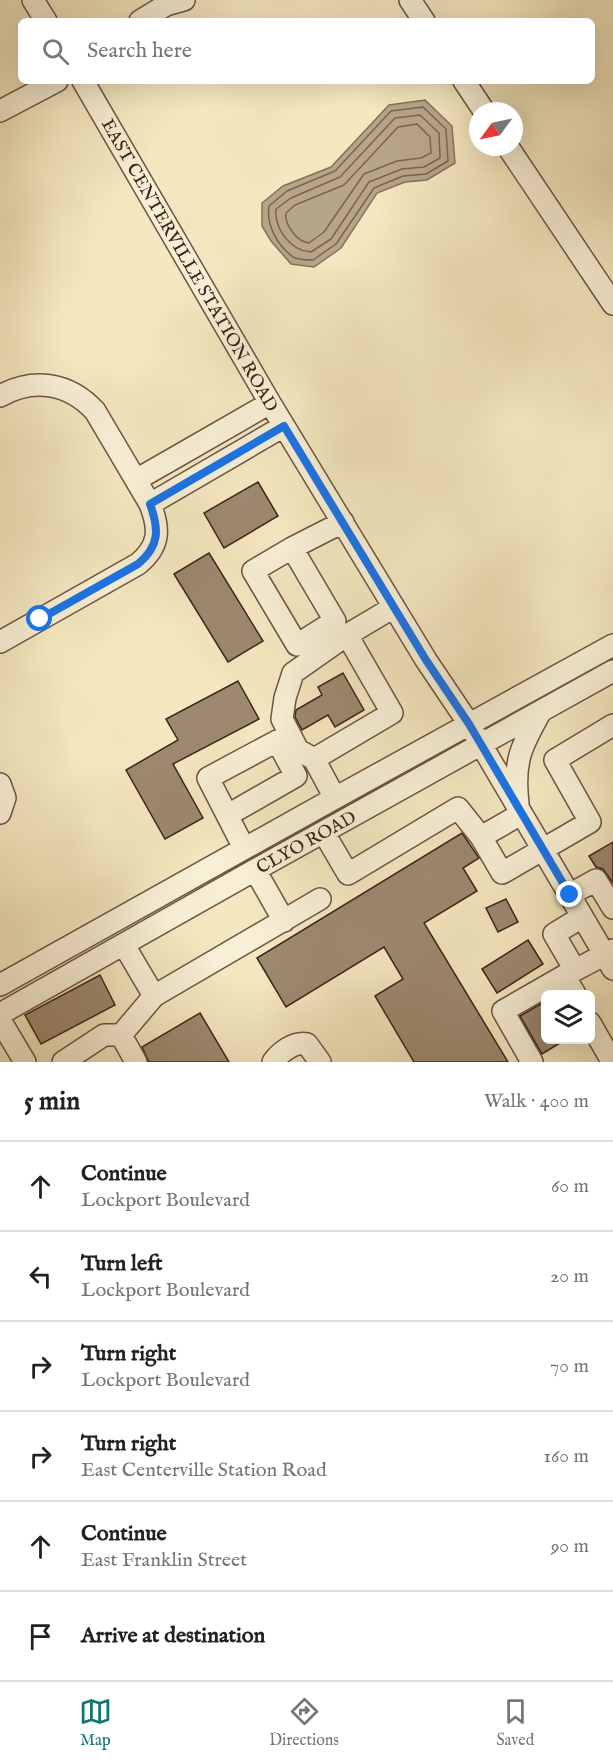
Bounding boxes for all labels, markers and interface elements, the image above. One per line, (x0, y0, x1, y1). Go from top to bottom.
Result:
search box (18, 18, 595, 84)
icon: search (39, 35, 72, 68)
text: Search here (87, 37, 192, 65)
north arrow (469, 102, 523, 156)
street label: EAST CENTERVILLE STATION ROAD (95, 115, 282, 416)
route start (26, 605, 52, 631)
street label: CLYO ROAD (253, 806, 361, 880)
route end (556, 881, 582, 907)
map controls (541, 990, 595, 1044)
button: layers (541, 990, 595, 1044)
text: 5 min (24, 1085, 80, 1118)
text: Walk · 400 m (484, 1089, 589, 1114)
text: Continue (81, 1160, 167, 1188)
icon: ahead (24, 1170, 57, 1203)
text: 60 m (551, 1174, 589, 1199)
text: Lockport Boulevard (81, 1188, 250, 1213)
text: Turn left (81, 1250, 163, 1278)
icon: left (24, 1260, 57, 1293)
text: 20 m (550, 1264, 589, 1289)
text: Lockport Boulevard (81, 1278, 250, 1303)
text: Turn right (81, 1340, 176, 1368)
icon: right (24, 1350, 57, 1383)
text: 70 m (550, 1354, 589, 1379)
text: Lockport Boulevard (81, 1368, 250, 1393)
text: Turn right (81, 1430, 176, 1458)
icon: right (24, 1440, 57, 1473)
text: 160 m (543, 1444, 589, 1469)
text: East Centerville Station Road (81, 1458, 327, 1483)
text: Continue (81, 1520, 167, 1548)
icon: ahead (24, 1530, 57, 1563)
text: 90 m (551, 1534, 589, 1559)
text: East Franklin Street (81, 1548, 247, 1573)
icon: arrive (24, 1620, 57, 1653)
text: Arrive at destination (81, 1622, 265, 1650)
tab: Map (79, 1695, 112, 1751)
tab: Directions (269, 1695, 339, 1751)
tab: Saved (496, 1695, 534, 1751)

